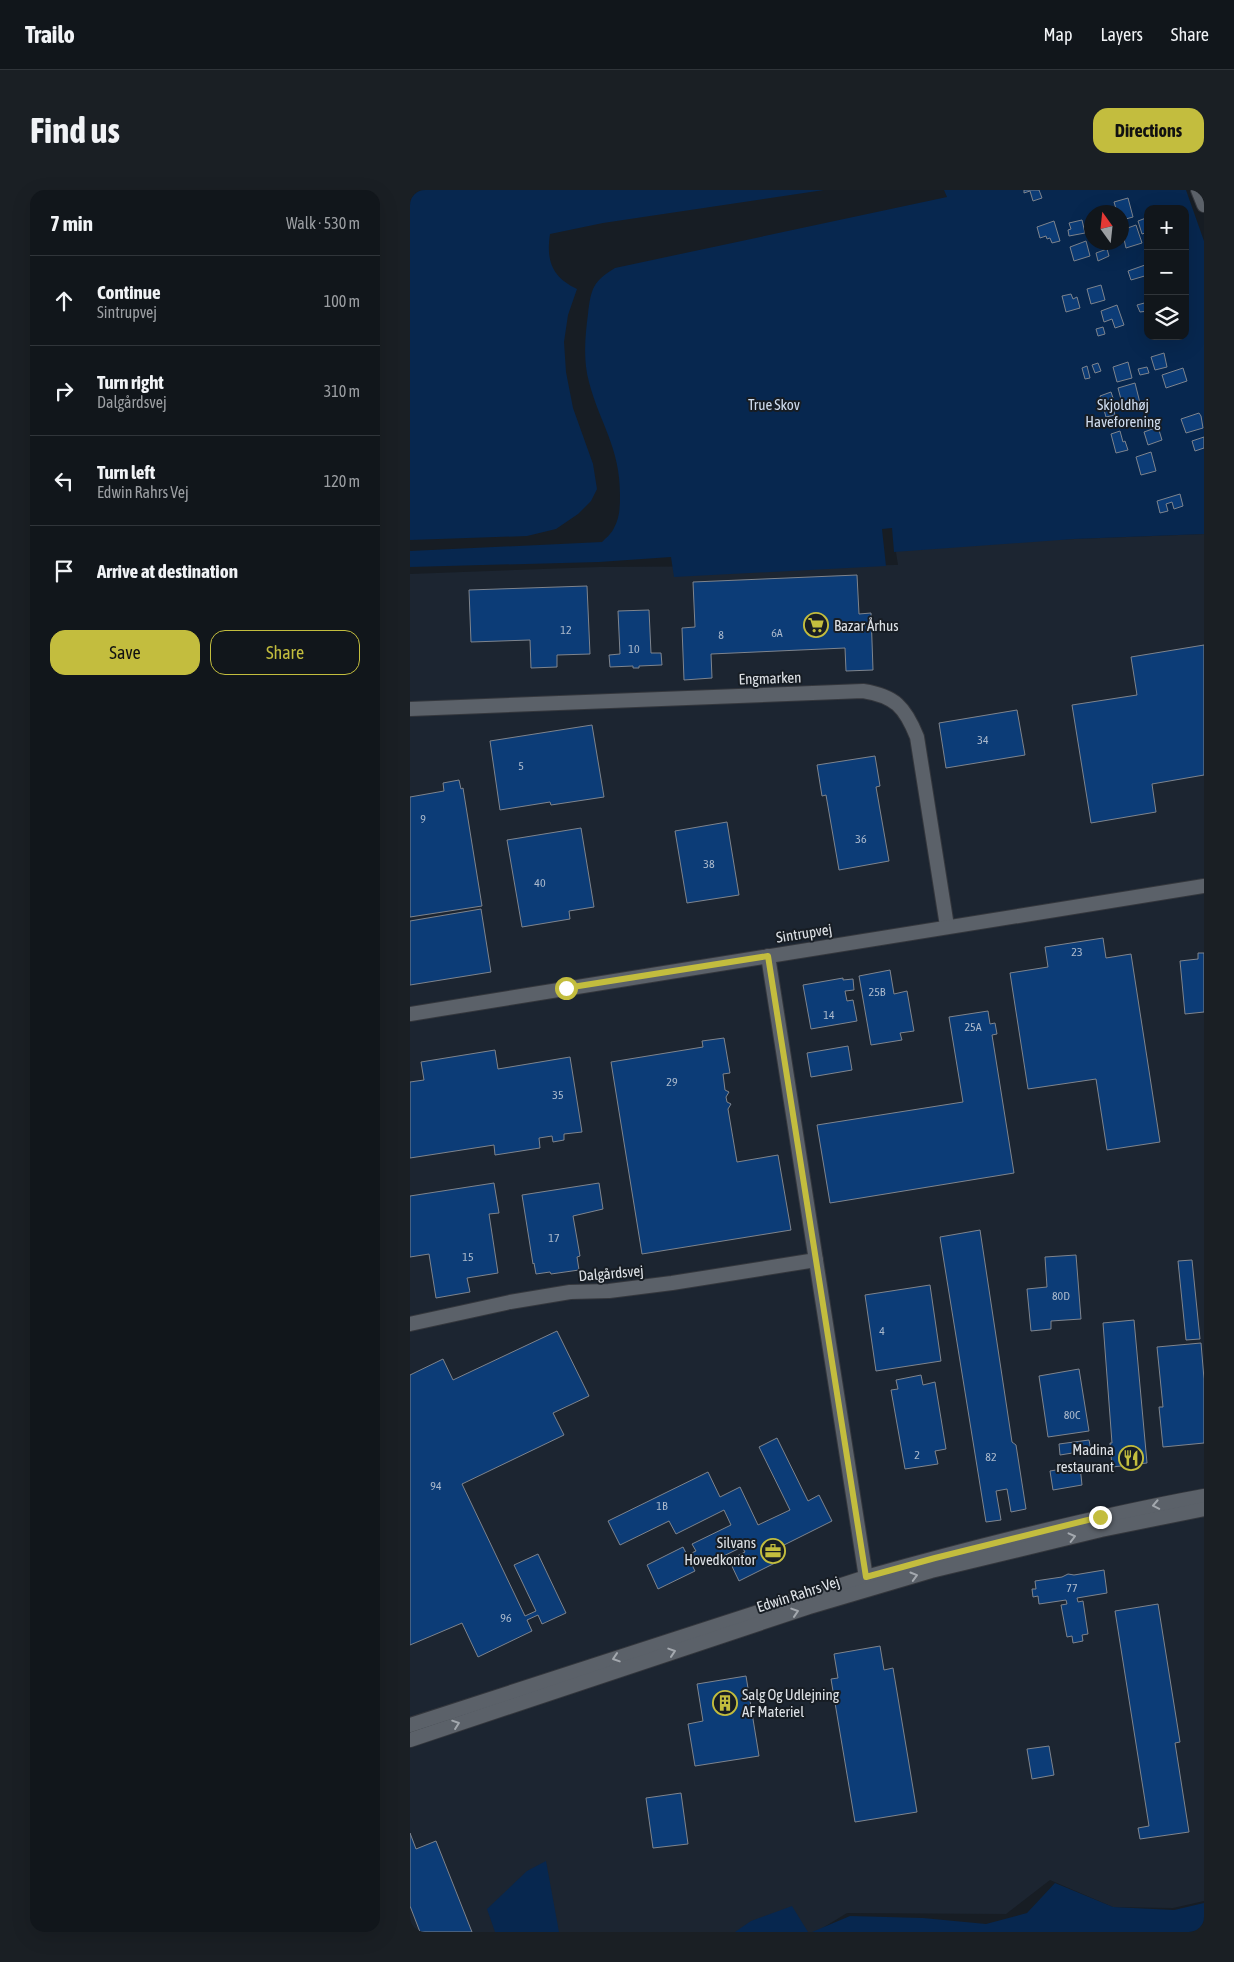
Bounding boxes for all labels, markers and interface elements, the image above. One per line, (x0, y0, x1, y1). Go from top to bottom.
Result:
text: Trailo (25, 21, 75, 48)
text: Map (1043, 24, 1072, 45)
text: Layers (1100, 24, 1143, 45)
text: Share (1171, 24, 1209, 45)
button: Directions (1093, 108, 1204, 153)
text: Find us (30, 110, 120, 150)
north arrow (1084, 205, 1129, 250)
map controls (1144, 205, 1189, 340)
button: + (1144, 205, 1189, 250)
text: 7 min (50, 211, 93, 235)
text: Walk · 530 m (286, 214, 360, 232)
button: − (1144, 250, 1189, 295)
text: Continue (97, 281, 161, 303)
icon: ahead (50, 287, 78, 315)
text: 100 m (324, 292, 360, 310)
button: layers (1144, 295, 1189, 340)
text: Sintrupvej (97, 303, 157, 321)
text: Turn right (97, 371, 164, 393)
icon: right (50, 377, 78, 405)
text: 310 m (324, 382, 360, 400)
text: Dalgårdsvej (97, 393, 167, 411)
park label: True Skov (748, 396, 800, 413)
park label: Skjoldhøj Haveforening (1085, 396, 1161, 430)
text: Turn left (97, 461, 155, 483)
icon: left (50, 467, 78, 495)
text: 120 m (324, 472, 360, 490)
text: Edwin Rahrs Vej (97, 483, 189, 501)
icon: arrive (50, 557, 78, 585)
text: Arrive at destination (97, 560, 238, 582)
supermarket icon: Bazar Århus (803, 612, 829, 638)
place label: Bazar Århus (834, 617, 899, 634)
house number: 12 (560, 623, 572, 637)
house number: 6A (771, 626, 783, 640)
house number: 8 (718, 628, 724, 642)
button: Save (50, 630, 200, 675)
button: Share (210, 630, 360, 675)
house number: 10 (628, 642, 640, 656)
street label: Engmarken (738, 668, 802, 688)
house number: 34 (977, 733, 989, 747)
house number: 5 (518, 759, 524, 773)
house number: 9 (420, 812, 426, 826)
house number: 36 (855, 832, 867, 846)
house number: 38 (703, 857, 715, 871)
house number: 40 (534, 876, 546, 890)
street label: Sintrupvej (775, 920, 833, 946)
house number: 23 (1071, 945, 1083, 959)
route start (555, 977, 578, 1000)
house number: 25B (869, 985, 886, 999)
house number: 14 (823, 1008, 835, 1022)
house number: 25A (964, 1020, 982, 1034)
house number: 29 (666, 1075, 678, 1089)
house number: 35 (552, 1088, 564, 1102)
house number: 17 (548, 1231, 560, 1245)
house number: 15 (462, 1250, 474, 1264)
street label: Dalgårdsvej (578, 1262, 644, 1284)
house number: 80D (1052, 1289, 1070, 1303)
house number: 4 (879, 1324, 885, 1338)
house number: 80C (1064, 1408, 1081, 1422)
place label: Madina restaurant (1056, 1441, 1114, 1475)
restaurant icon: Madina restaurant (1118, 1445, 1144, 1471)
house number: 2 (914, 1448, 920, 1462)
house number: 82 (985, 1450, 997, 1464)
house number: 94 (430, 1479, 442, 1493)
house number: 1B (656, 1499, 668, 1513)
one-way arrow (1152, 1499, 1161, 1510)
route end (1089, 1506, 1112, 1529)
one-way arrow (1067, 1532, 1076, 1543)
place label: Silvans Hovedkontor (684, 1534, 757, 1568)
office icon: Silvans Hovedkontor (760, 1538, 786, 1564)
one-way arrow (910, 1571, 918, 1581)
street label: Edwin Rahrs Vej (755, 1573, 841, 1615)
house number: 77 (1066, 1581, 1078, 1595)
one-way arrow (790, 1607, 799, 1617)
house number: 96 (500, 1611, 512, 1625)
one-way arrow (668, 1648, 676, 1658)
one-way arrow (612, 1652, 621, 1662)
place label: Salg Og Udlejning AF Materiel (742, 1686, 840, 1720)
building icon: Salg Og Udlejning AF Materiel (712, 1690, 738, 1716)
one-way arrow (451, 1720, 460, 1730)

